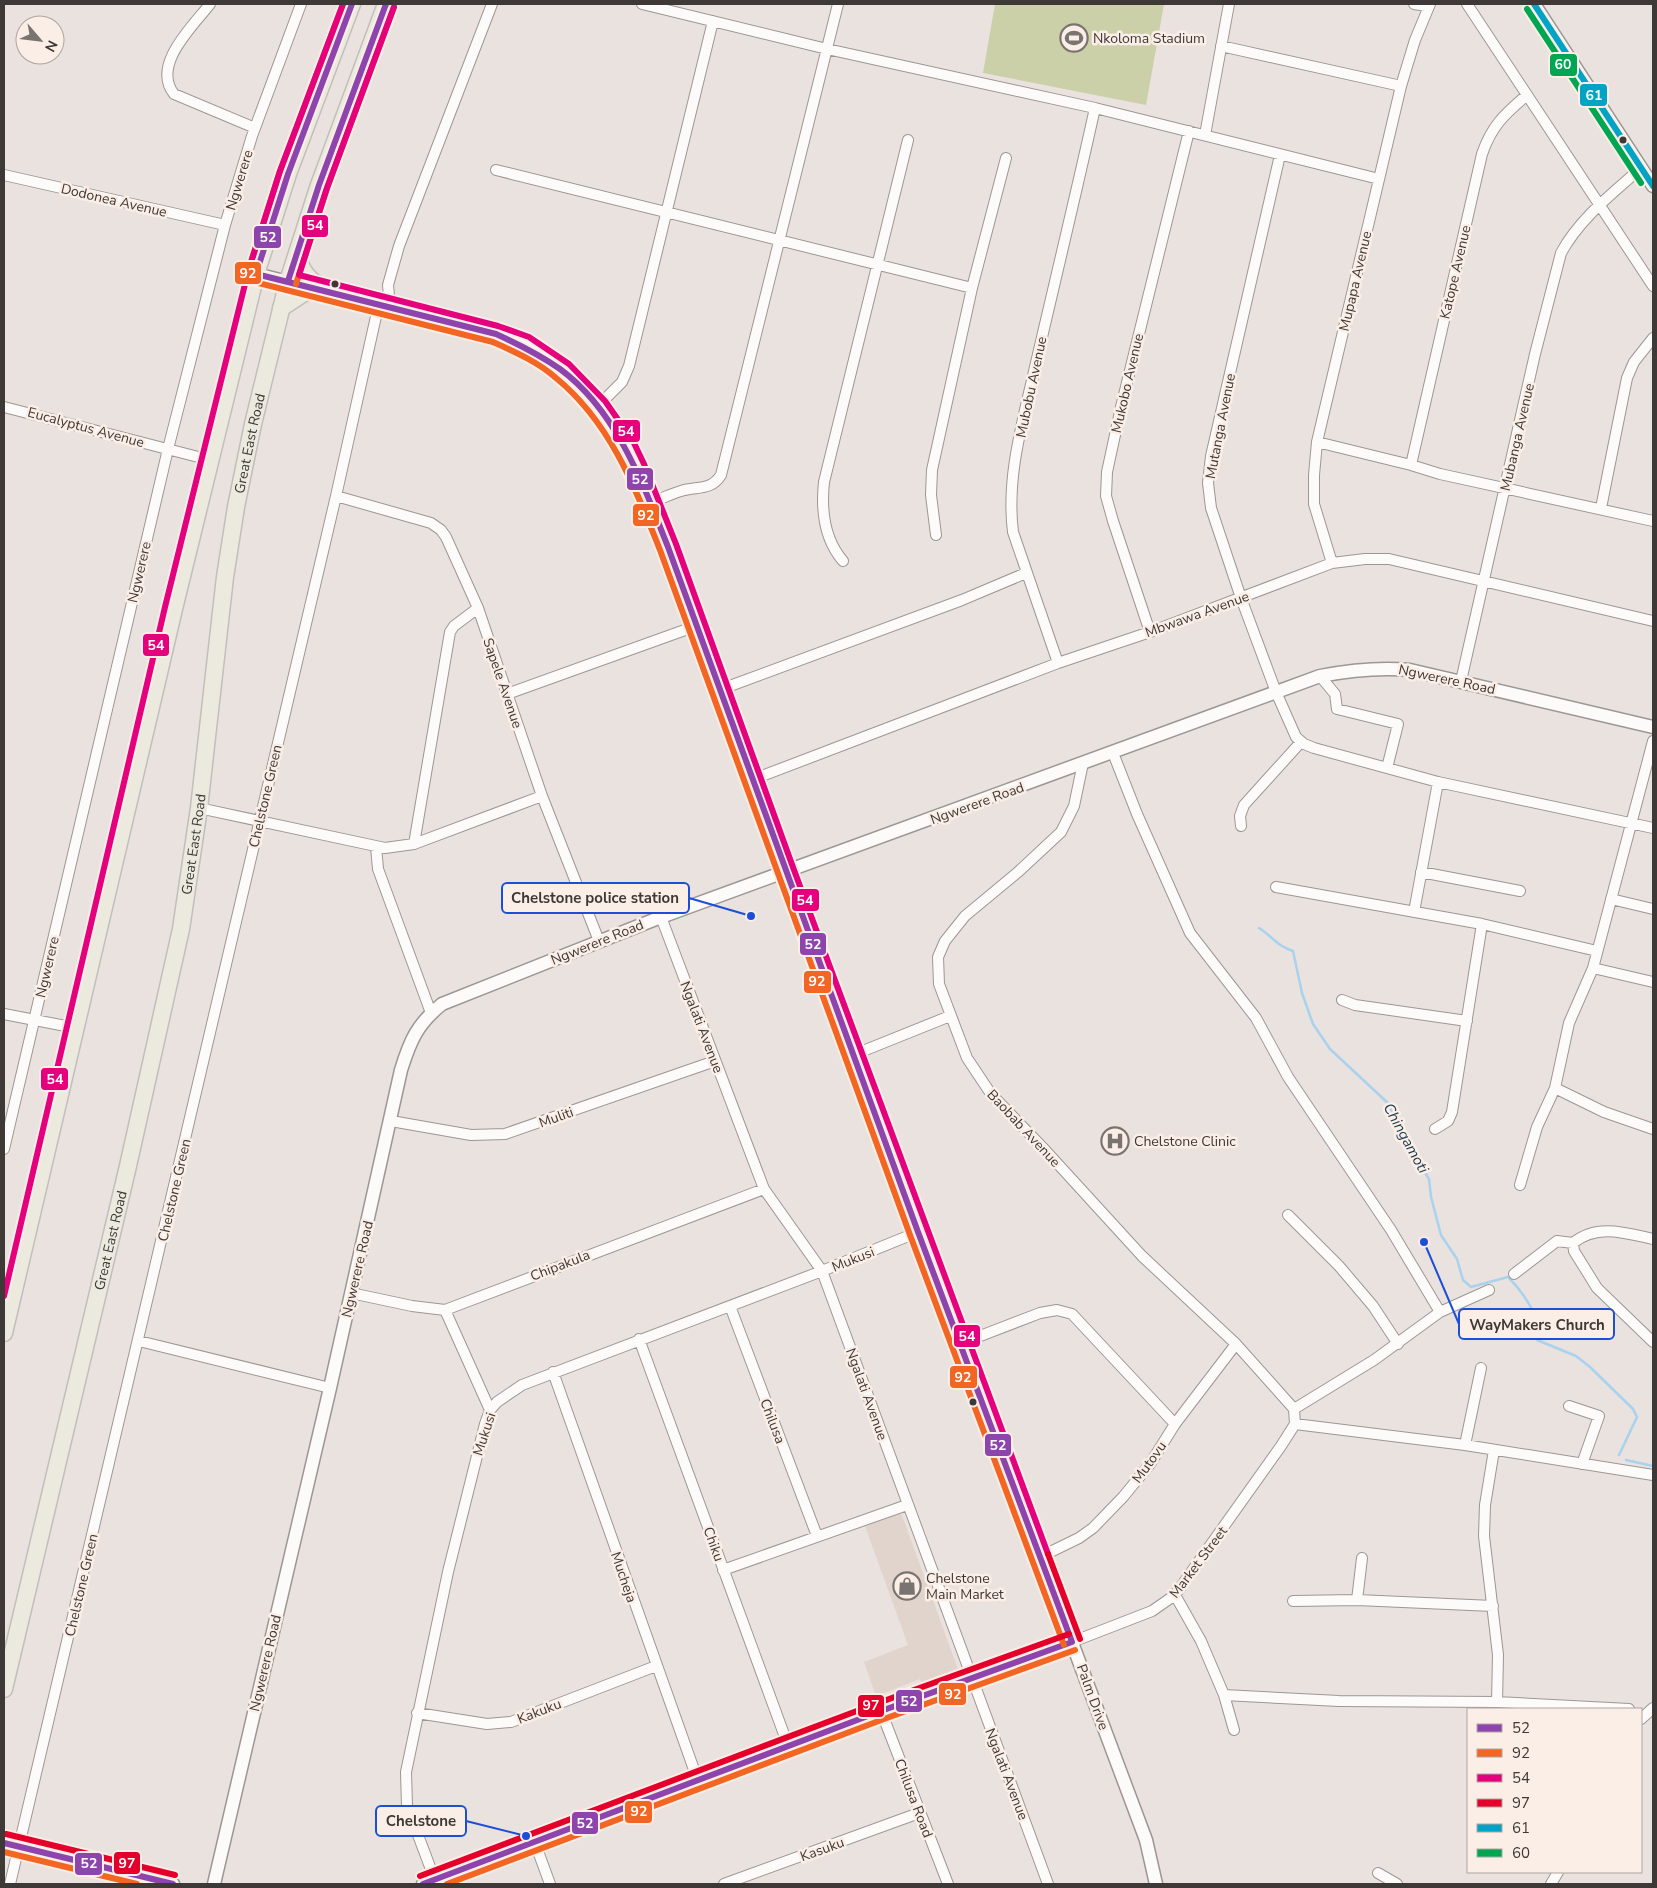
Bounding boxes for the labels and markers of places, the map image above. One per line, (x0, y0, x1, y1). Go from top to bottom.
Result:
sports icon: Nkoloma Stadium (1059, 23, 1089, 53)
place label: Nkoloma Stadium (1093, 29, 1205, 48)
unlabelled marker (1618, 135, 1628, 145)
unlabelled marker (330, 279, 340, 289)
callout: Chelstone police station (502, 883, 689, 913)
hospital icon: Chelstone Clinic (1100, 1126, 1130, 1156)
place label: Chelstone Clinic (1134, 1132, 1236, 1151)
callout: WayMakers Church (1459, 1309, 1614, 1339)
unlabelled marker (968, 1397, 978, 1407)
place label: Chelstone Main Market (926, 1569, 1004, 1604)
shop icon: Chelstone Main Market (892, 1571, 922, 1601)
callout: Chelstone (376, 1806, 466, 1836)

